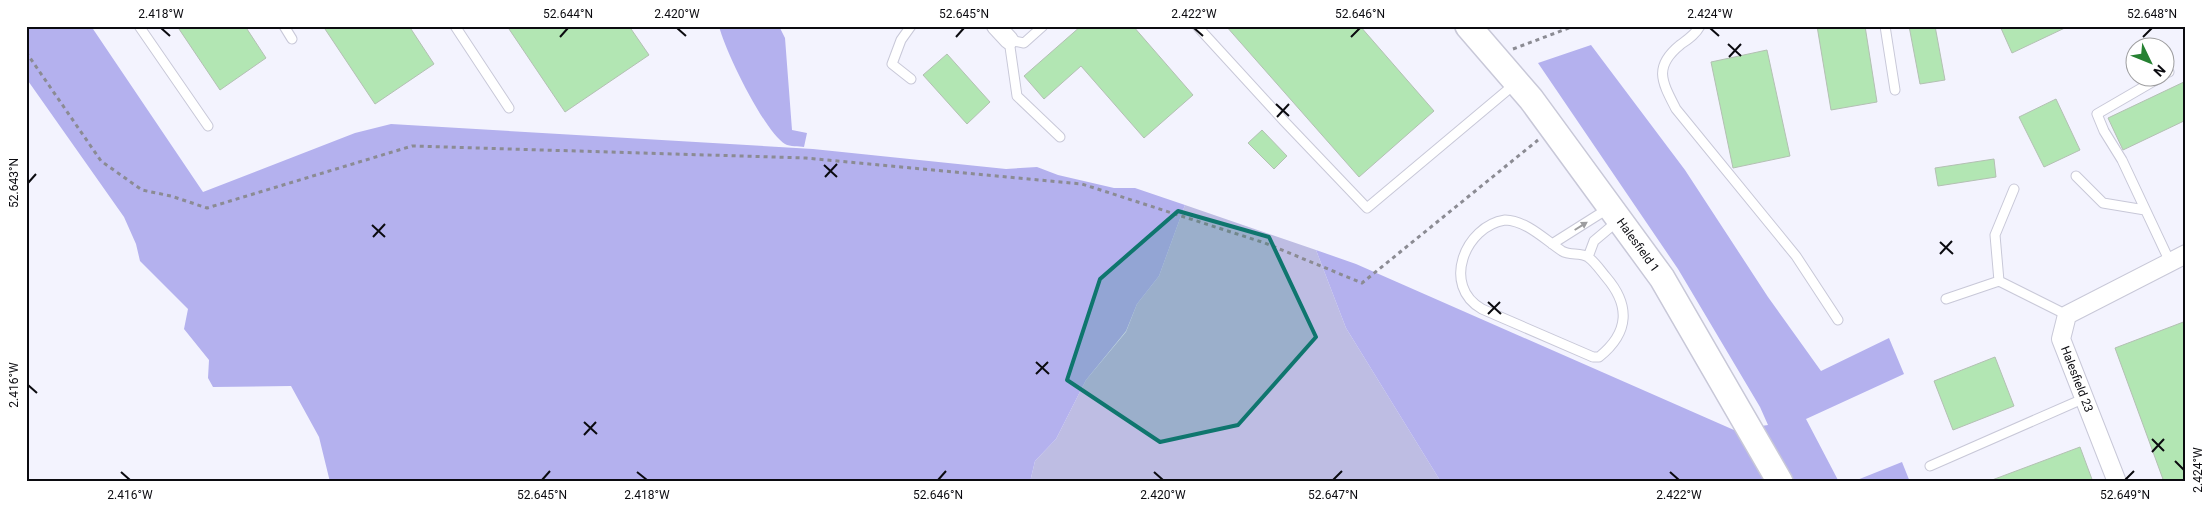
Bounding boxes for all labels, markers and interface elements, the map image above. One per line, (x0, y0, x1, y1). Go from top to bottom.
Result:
text: 2.418°W (138, 7, 184, 21)
text: 52.644°N (543, 7, 593, 21)
text: 2.420°W (654, 7, 700, 21)
text: 52.645°N (939, 7, 989, 21)
text: 2.422°W (1171, 7, 1217, 21)
text: 52.646°N (1335, 7, 1385, 21)
text: 2.424°W (1687, 7, 1733, 21)
text: 52.648°N (2127, 7, 2177, 21)
north arrow (2124, 38, 2174, 88)
text: N (2150, 62, 2169, 80)
text: 52.643°N (7, 158, 21, 208)
street label: Halesfield 1 (1614, 215, 1662, 275)
one-way arrow (1575, 221, 1588, 230)
street label: Halesfield 23 (2058, 344, 2096, 414)
text: 2.416°W (7, 362, 21, 408)
text: 2.424°W (2191, 447, 2205, 493)
text: 2.416°W (107, 488, 153, 502)
text: 52.645°N (517, 488, 567, 502)
text: 2.418°W (624, 488, 670, 502)
text: 52.646°N (913, 488, 963, 502)
text: 2.420°W (1140, 488, 1186, 502)
text: 52.647°N (1308, 488, 1358, 502)
text: 2.422°W (1656, 488, 1702, 502)
text: 52.649°N (2100, 488, 2150, 502)

